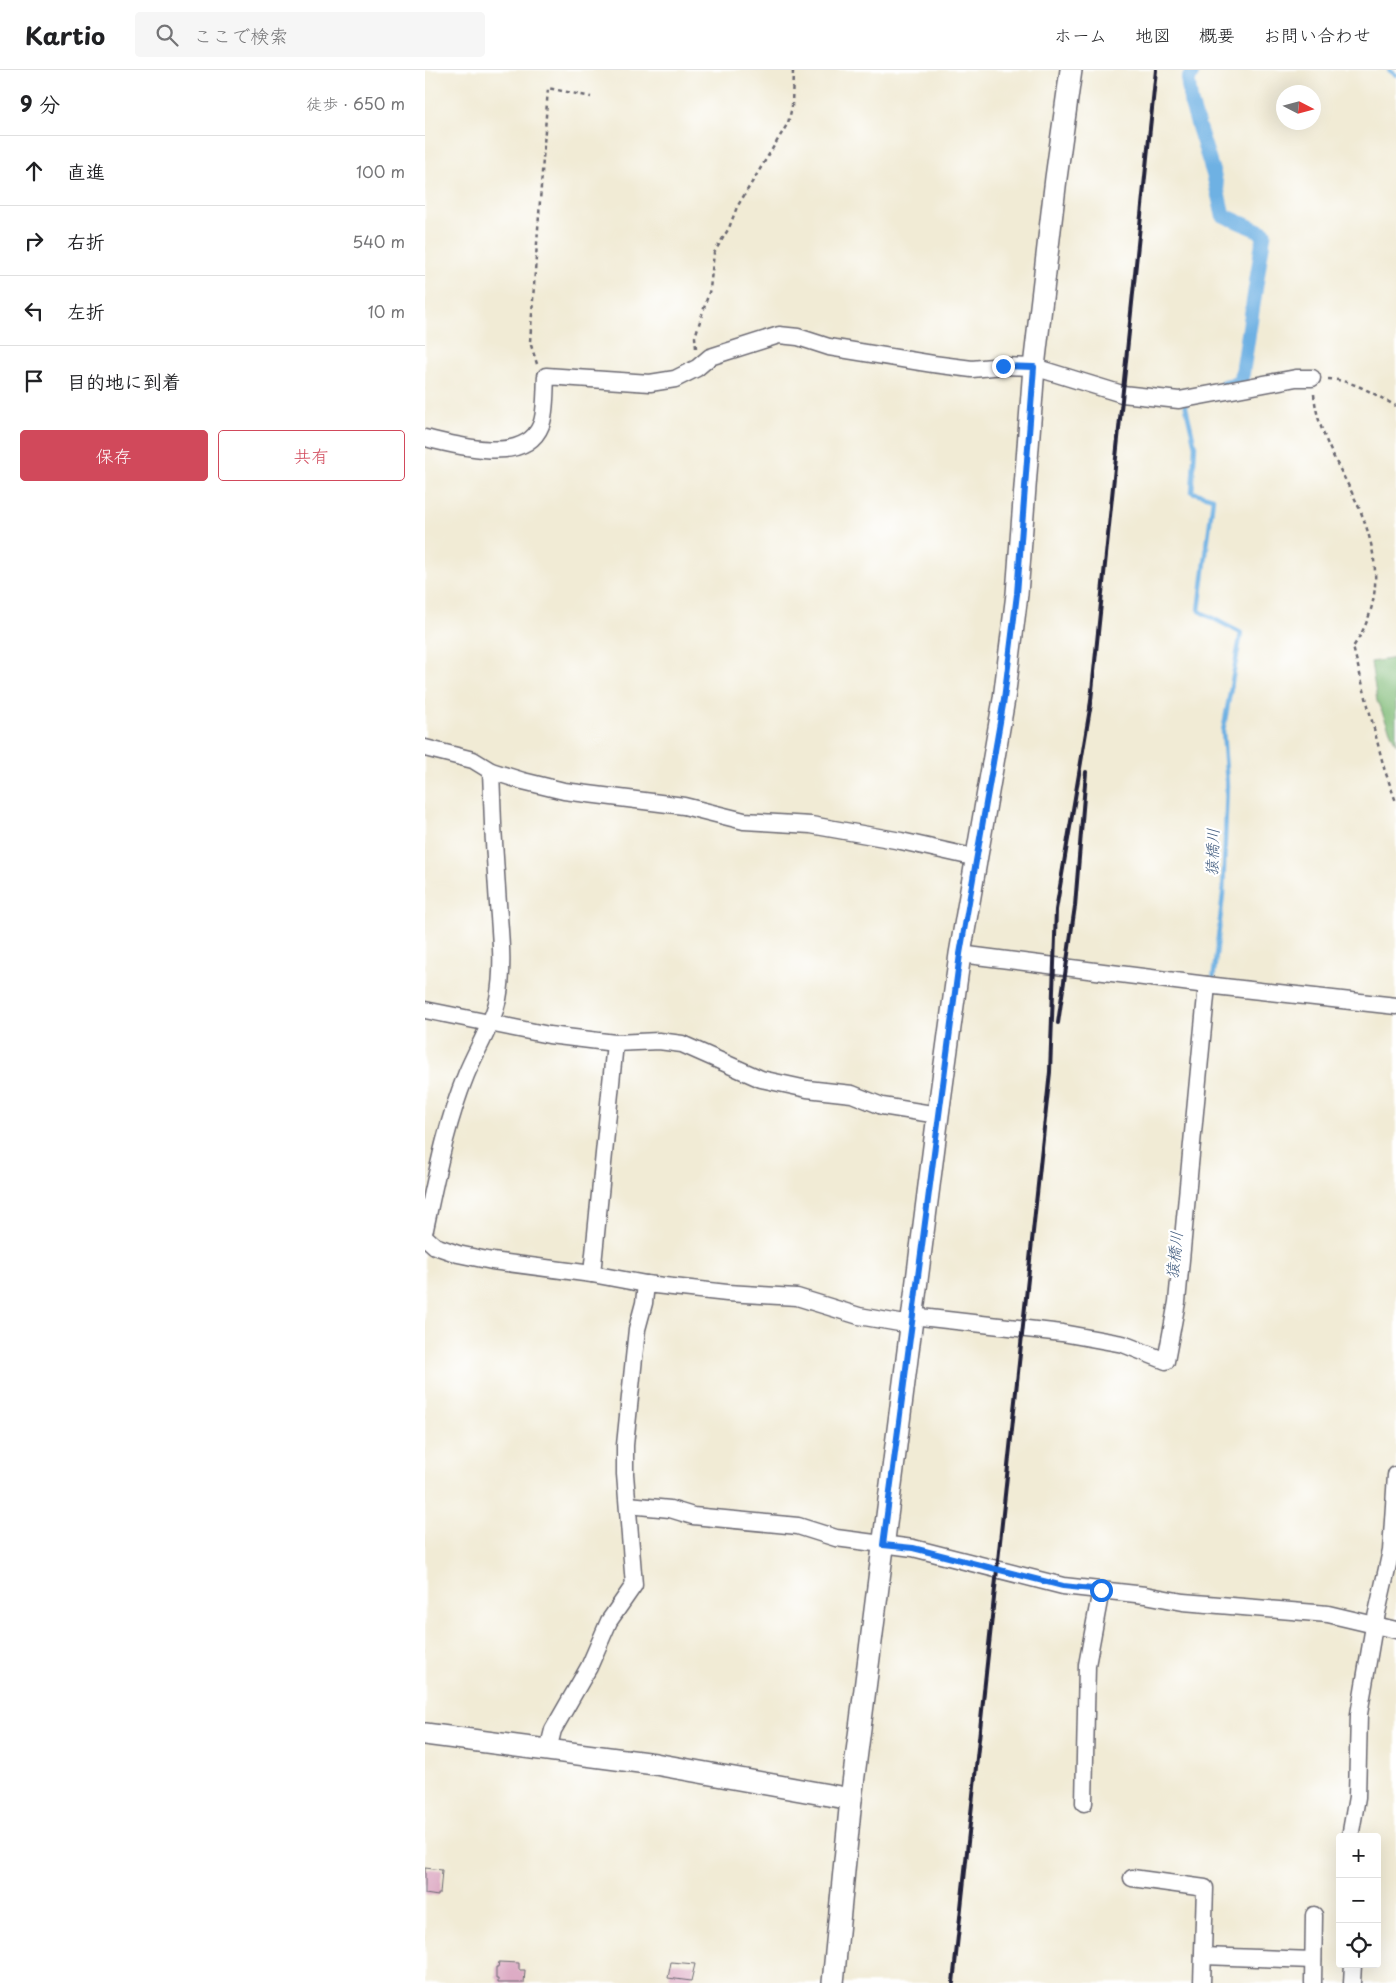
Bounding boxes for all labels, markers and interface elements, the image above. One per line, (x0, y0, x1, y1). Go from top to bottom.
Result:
search box (135, 12, 485, 57)
text: Kartio (25, 17, 105, 53)
icon: search (153, 21, 181, 49)
text: ここで検索 (193, 21, 288, 49)
text: ホーム (1054, 21, 1107, 48)
text: 地図 (1135, 21, 1171, 48)
text: 概要 (1199, 21, 1235, 48)
text: お問い合わせ (1263, 21, 1371, 48)
north arrow (1276, 85, 1321, 130)
text: 9 分 (20, 87, 60, 119)
text: 徒歩 · 650 m (306, 91, 405, 115)
icon: ahead (20, 157, 48, 185)
text: 直進 (67, 157, 105, 185)
text: 100 m (356, 159, 405, 183)
icon: right (20, 227, 48, 255)
text: 右折 (67, 227, 105, 255)
text: 540 m (352, 229, 405, 253)
icon: left (20, 297, 48, 325)
text: 左折 (67, 297, 105, 325)
text: 10 m (368, 299, 405, 323)
route end (992, 355, 1015, 378)
icon: arrive (20, 367, 48, 395)
text: 目的地に到着 (67, 367, 181, 395)
button: 保存 (20, 430, 208, 481)
button: 共有 (218, 430, 405, 481)
water label: 猿橋川 (1198, 828, 1224, 876)
water label: 猿橋川 (1159, 1230, 1187, 1280)
route start (1090, 1579, 1113, 1602)
map controls (1336, 1833, 1381, 1968)
button: + (1336, 1833, 1381, 1878)
button: − (1336, 1878, 1381, 1923)
button: locate (1336, 1923, 1381, 1968)

